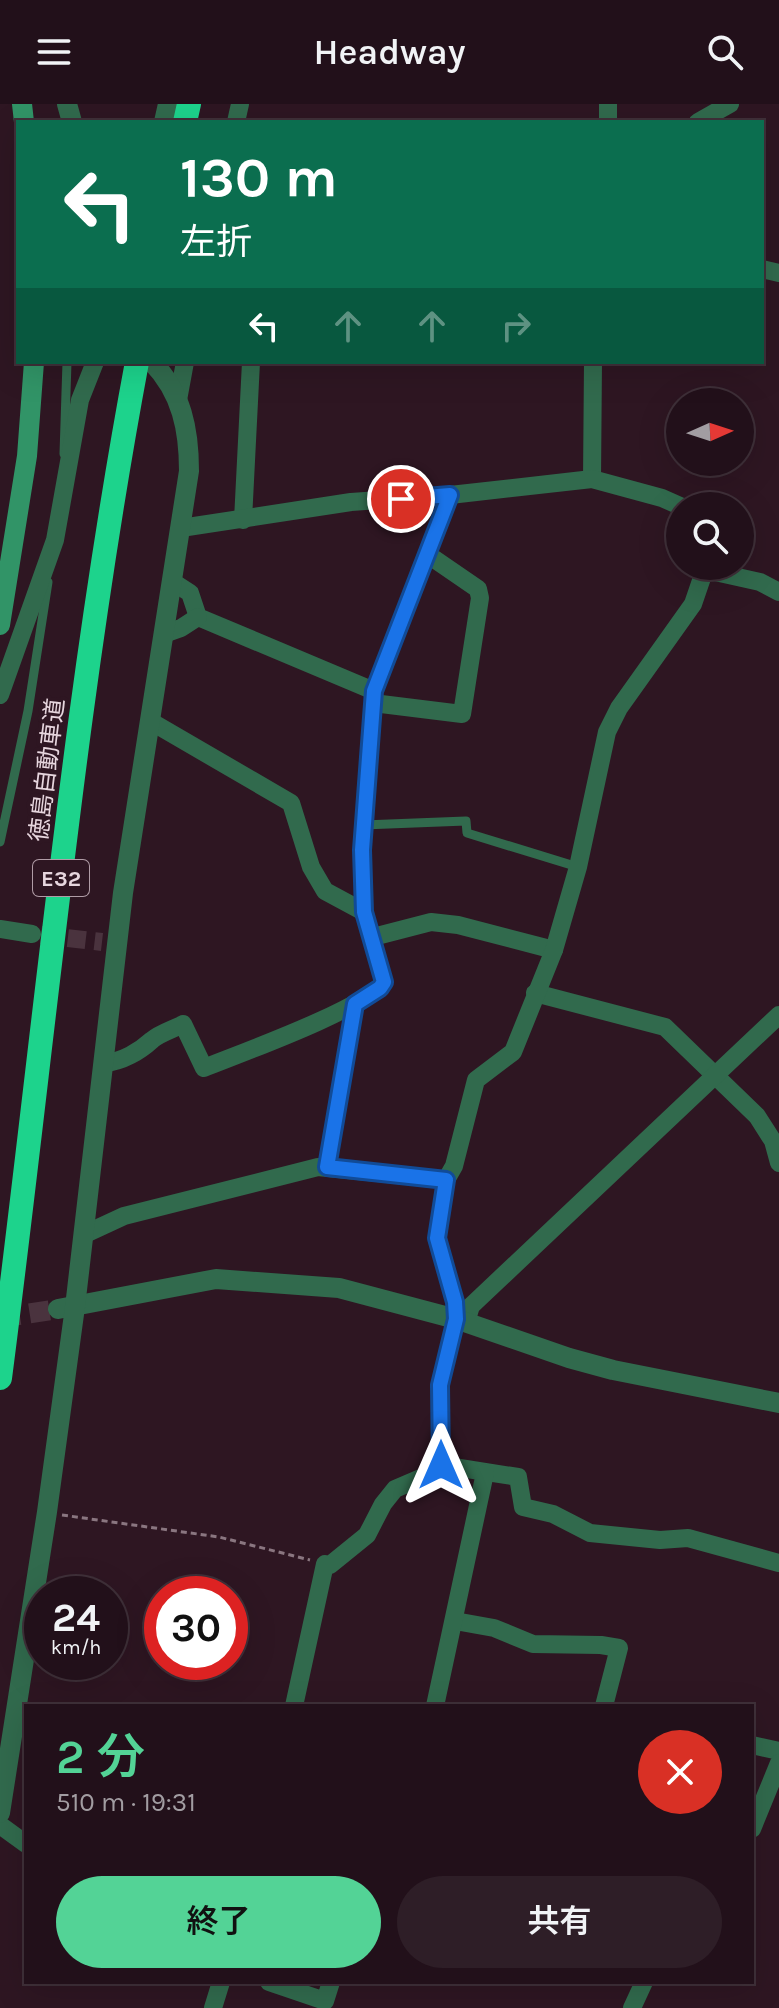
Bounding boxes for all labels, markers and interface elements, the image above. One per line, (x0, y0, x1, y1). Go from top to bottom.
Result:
icon: menu (32, 30, 76, 74)
icon: search (703, 30, 747, 74)
text: Headway (314, 31, 465, 73)
text: 130 m (180, 145, 338, 210)
icon: left (48, 152, 152, 256)
text: 左折 (180, 221, 252, 263)
icon: left (242, 304, 286, 348)
icon: ahead (326, 304, 370, 348)
icon: ahead (410, 304, 454, 348)
icon: right (494, 304, 538, 348)
north arrow (666, 388, 754, 476)
map controls (666, 388, 754, 580)
pin (367, 465, 435, 533)
icon: arrive (379, 477, 423, 521)
button: search (666, 492, 754, 580)
street label: 徳島自動車道 (24, 697, 70, 843)
road number: E32 (33, 860, 89, 896)
position arrow (399, 1423, 483, 1507)
speed limit sign: 30 (144, 1576, 248, 1680)
text: 24 (52, 1594, 100, 1641)
text: km/h (51, 1636, 101, 1659)
text: 2 分 (56, 1729, 145, 1785)
button: close (638, 1730, 722, 1814)
text: 510 m · 19:31 (56, 1787, 196, 1818)
button: 終了 (56, 1876, 381, 1968)
button: 共有 (397, 1876, 722, 1968)

